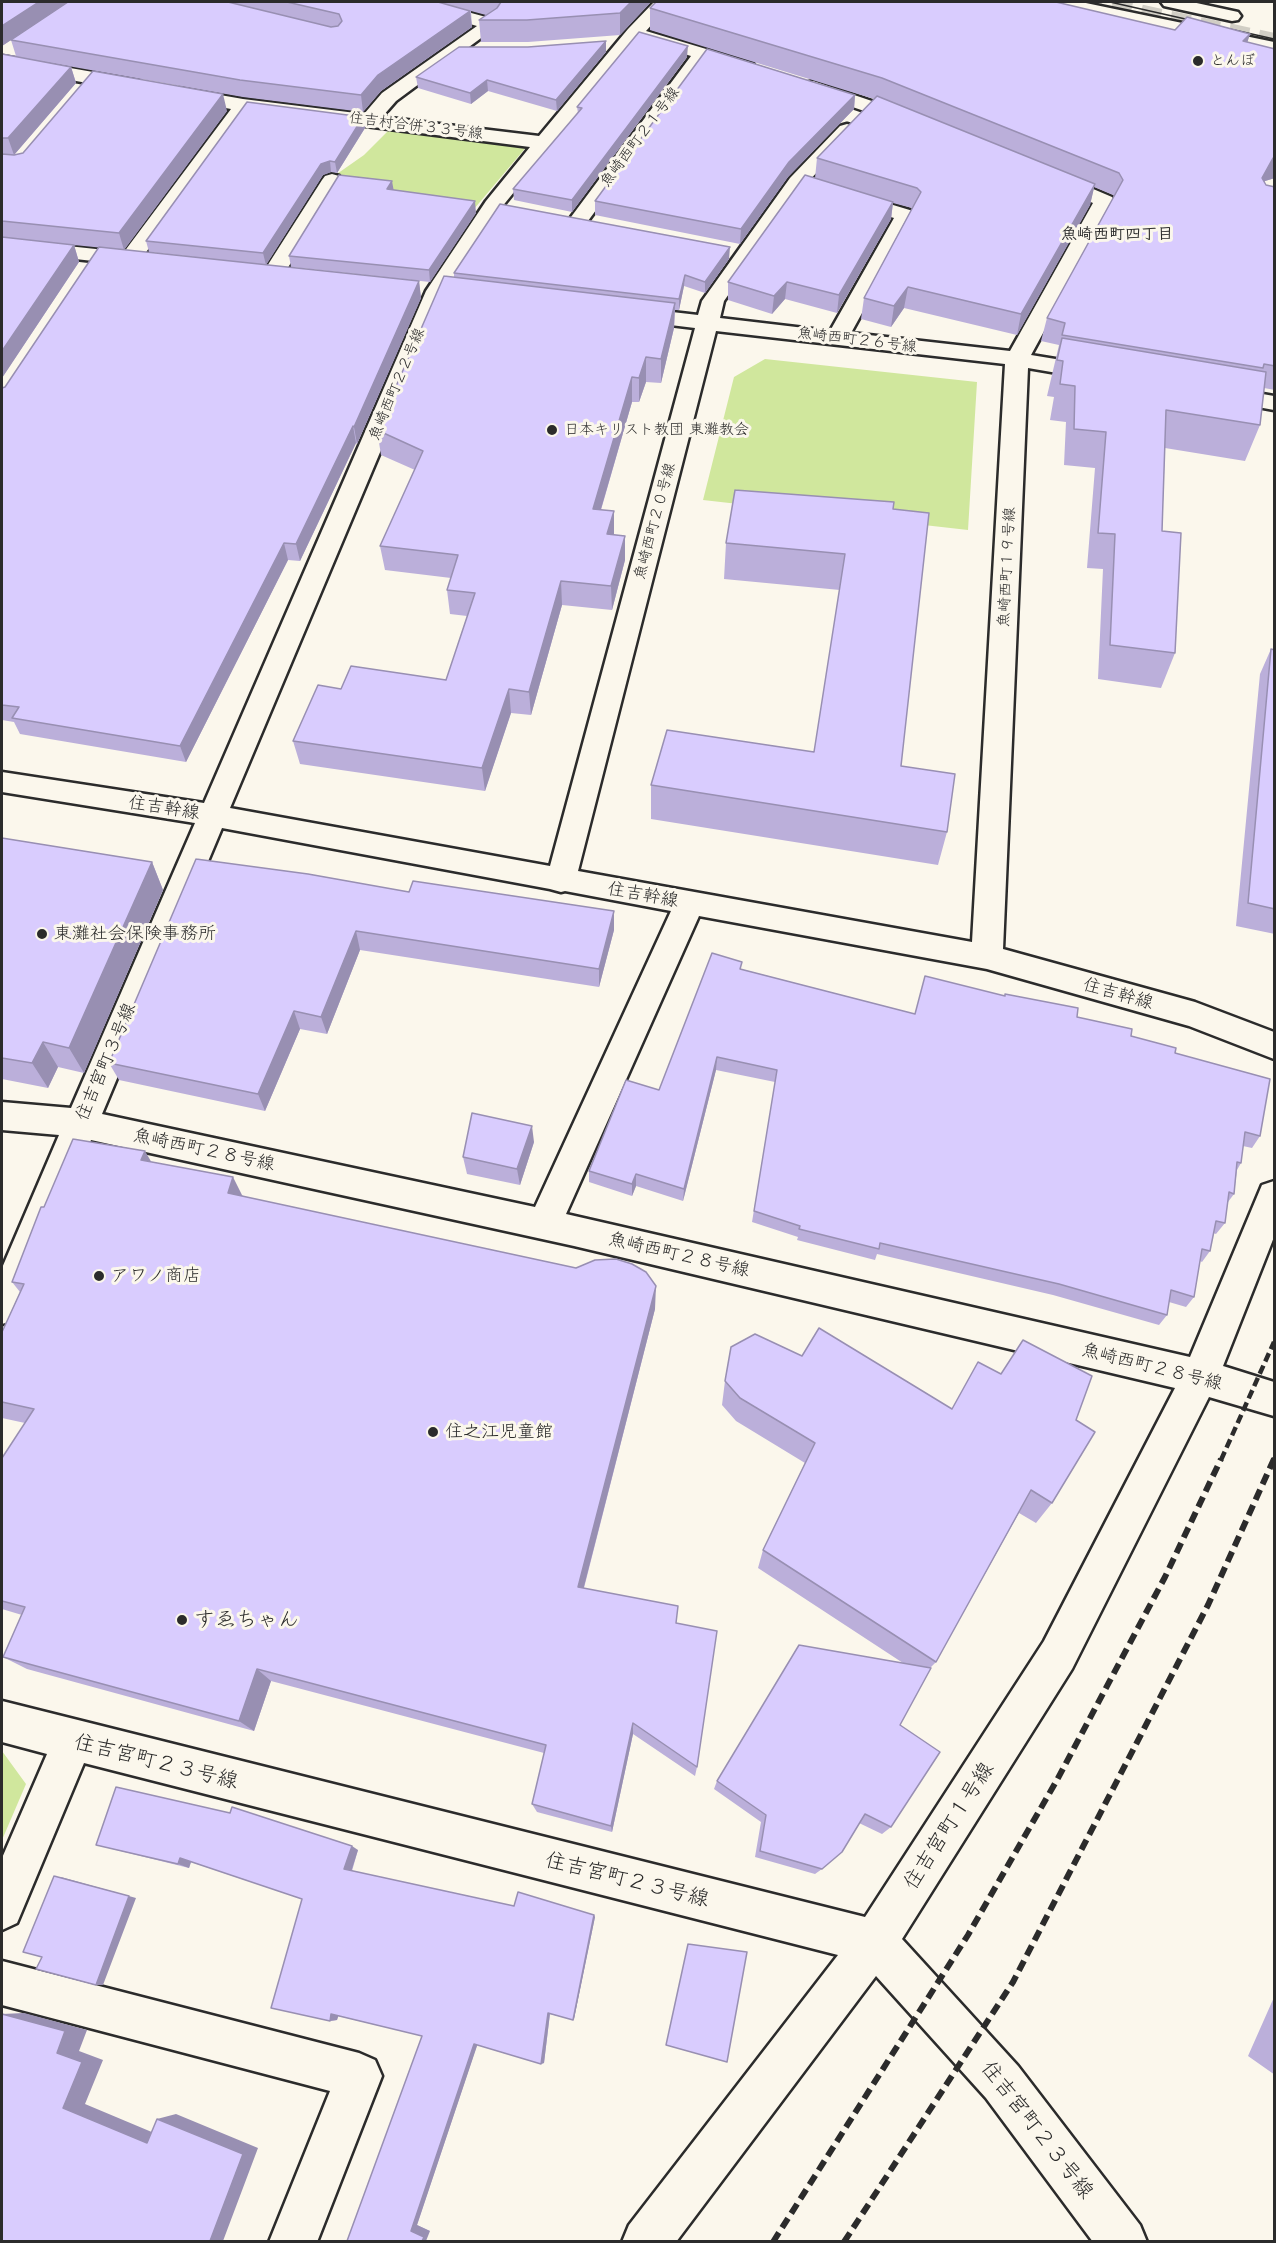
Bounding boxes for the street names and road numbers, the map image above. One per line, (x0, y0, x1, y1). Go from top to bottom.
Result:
street label: 魚崎西町２１号線 (597, 84, 683, 190)
street label: 住吉村合併３３号線 (348, 109, 484, 143)
street label: 魚崎西町２６号線 (796, 324, 918, 356)
street label: 魚崎西町２２号線 (365, 325, 429, 443)
street label: 魚崎西町２０号線 (631, 461, 679, 581)
street label: 魚崎西町１９号線 (995, 507, 1019, 627)
street label: 住吉幹線 (127, 792, 201, 824)
street label: 住吉幹線 (606, 878, 680, 912)
street label: 住吉幹線 (1080, 974, 1156, 1014)
street label: 住吉宮町３号線 (71, 1000, 141, 1124)
street label: 魚崎西町２８号線 (131, 1124, 277, 1176)
street label: 魚崎西町２８号線 (606, 1228, 752, 1282)
street label: 魚崎西町２８号線 (1080, 1339, 1224, 1395)
street label: 住吉宮町２３号線 (71, 1729, 241, 1795)
street label: 住吉宮町１号線 (898, 1757, 1000, 1895)
street label: 住吉宮町２３号線 (542, 1847, 712, 1913)
street label: 住吉宮町２３号線 (975, 2056, 1099, 2204)

